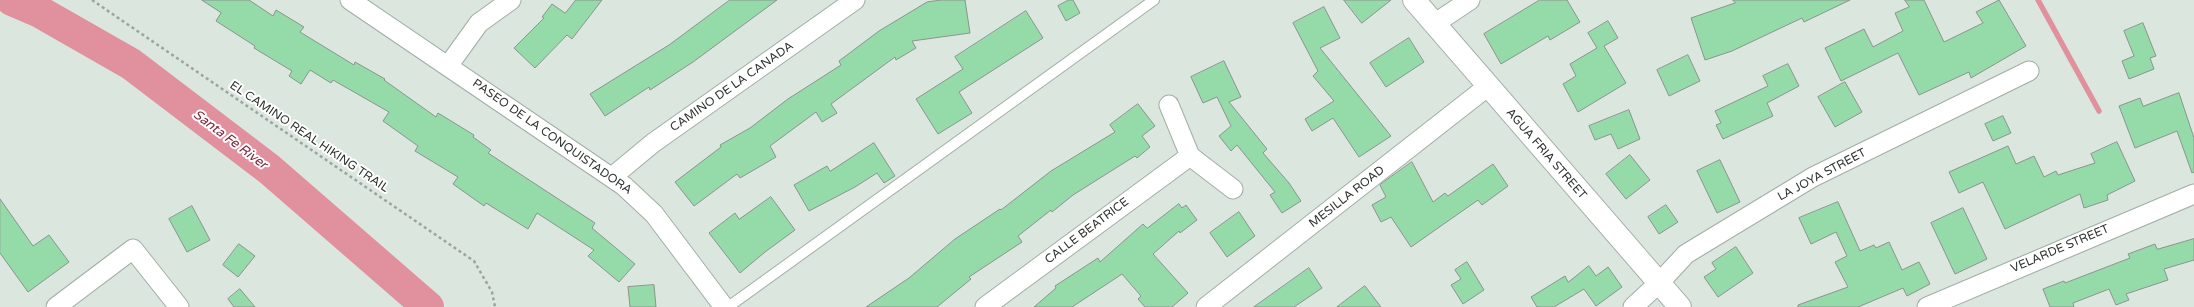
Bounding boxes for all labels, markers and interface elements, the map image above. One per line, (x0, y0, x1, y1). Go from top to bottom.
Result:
street label: CAMINO DE LA CANADA (668, 39, 796, 135)
street label: PASEO DE LA CONQUISTADORA (470, 76, 634, 198)
street label: EL CAMINO REAL HIKING TRAIL (227, 78, 391, 196)
street label: AGUA FRIA STREET (1503, 106, 1589, 202)
water label: Santa Fe River (190, 107, 270, 173)
street label: LA JOYA STREET (1775, 146, 1869, 204)
street label: MESILLA ROAD (1306, 163, 1388, 231)
street label: CALLE BEATRICE (1042, 195, 1132, 267)
street label: VELARDE STREET (2009, 222, 2111, 276)

